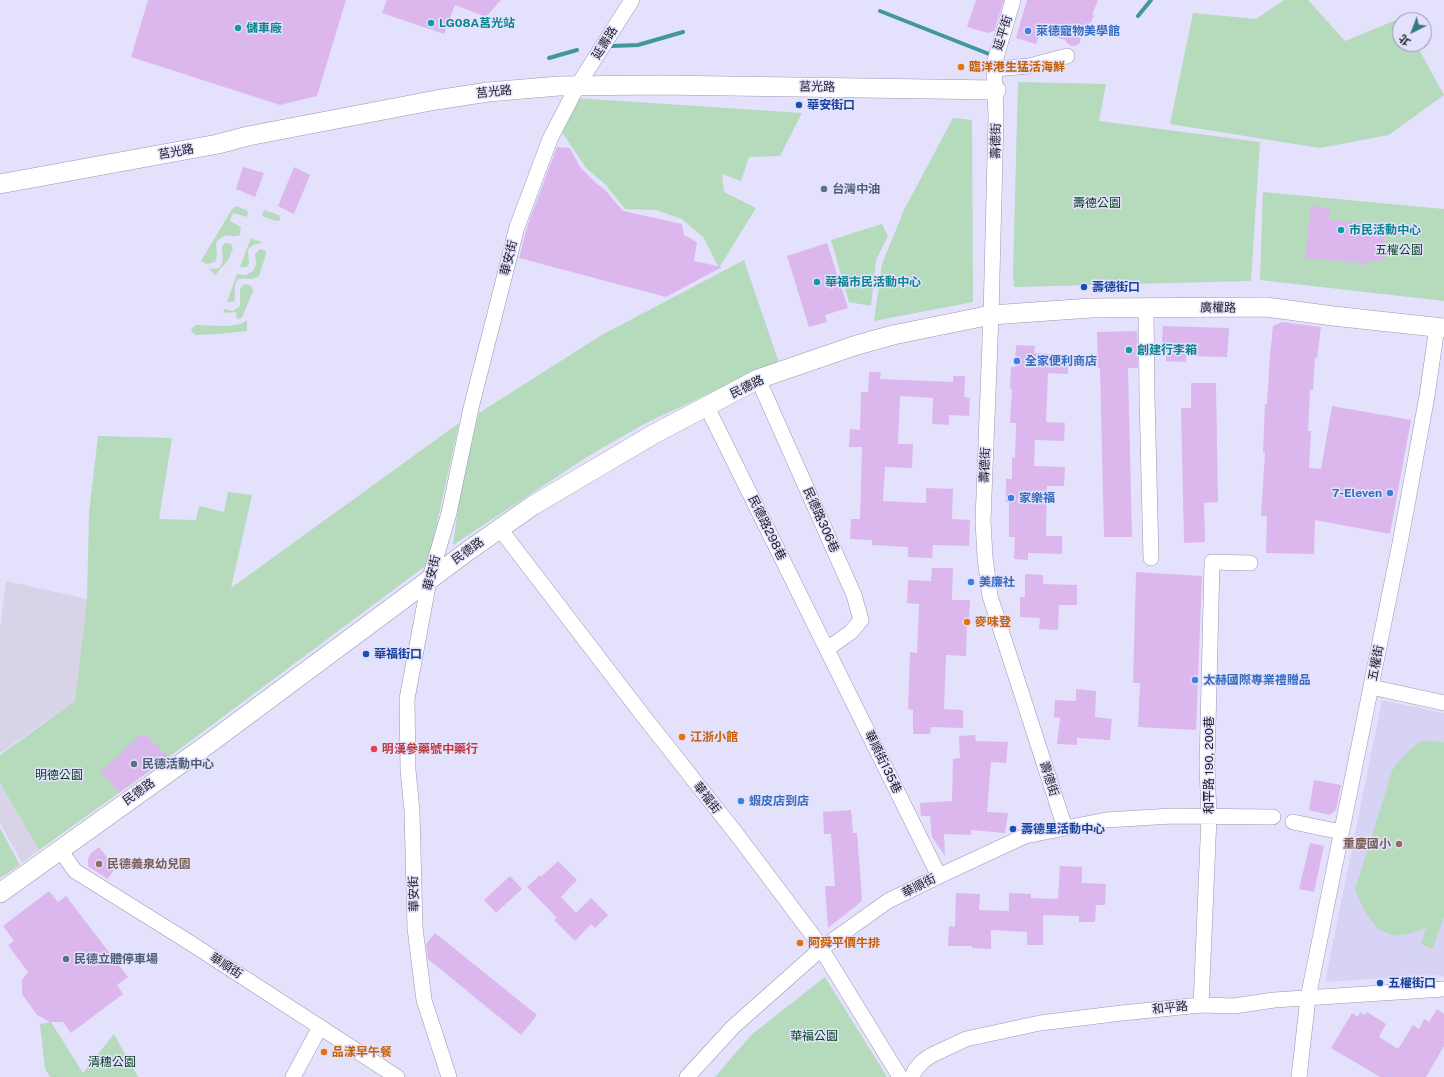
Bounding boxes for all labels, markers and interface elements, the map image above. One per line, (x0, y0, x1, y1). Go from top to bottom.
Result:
north arrow (1392, 12, 1432, 52)
street label: 延平街 (991, 14, 1015, 52)
place label: LG08A莒光站 (439, 16, 515, 30)
marker: LG08A莒光站 (426, 18, 436, 28)
place label: 儲車廠 (246, 21, 282, 35)
marker: 儲車廠 (233, 23, 243, 33)
street label: 延壽路 (589, 24, 621, 62)
place label: 萊德寵物美學館 (1036, 24, 1120, 38)
marker: 萊德寵物美學館 (1023, 26, 1033, 36)
text: 北 (1397, 32, 1413, 48)
place label: 臨洋港生猛活海鮮 (969, 60, 1065, 74)
marker: 臨洋港生猛活海鮮 (956, 62, 966, 72)
street label: 莒光路 (799, 79, 835, 95)
street label: 莒光路 (475, 83, 513, 101)
place label: 華安街口 (807, 98, 855, 112)
marker: 華安街口 (794, 100, 804, 110)
street label: 壽德街 (988, 123, 1004, 159)
street label: 莒光路 (157, 142, 195, 162)
place label: 台灣中油 (832, 182, 880, 196)
marker: 台灣中油 (819, 184, 829, 194)
park label: 壽德公園 (1073, 196, 1121, 210)
place label: 市民活動中心 (1349, 223, 1421, 237)
marker: 市民活動中心 (1336, 225, 1346, 235)
street label: 華安街 (498, 239, 520, 277)
park label: 五權公園 (1375, 243, 1423, 257)
place label: 華福市民活動中心 (825, 275, 921, 289)
marker: 華福市民活動中心 (812, 277, 822, 287)
place label: 壽德街口 (1092, 280, 1140, 294)
marker: 壽德街口 (1079, 282, 1089, 292)
street label: 廣權路 (1200, 300, 1236, 316)
place label: 創建行李箱 (1137, 343, 1197, 357)
marker: 創建行李箱 (1124, 345, 1134, 355)
place label: 全家便利商店 (1025, 354, 1097, 368)
marker: 全家便利商店 (1012, 356, 1022, 366)
street label: 民德路 (728, 373, 766, 401)
street label: 壽德街 (977, 447, 993, 483)
street label: 民德路306巷 (800, 485, 842, 555)
place label: 7-Eleven (1332, 486, 1382, 500)
marker: 7-Eleven (1385, 488, 1395, 498)
place label: 家樂福 (1019, 491, 1055, 505)
street label: 民德路298巷 (745, 493, 789, 563)
marker: 家樂福 (1006, 493, 1016, 503)
street label: 民德路 (449, 535, 487, 567)
street label: 華安街 (421, 554, 443, 592)
place label: 美廉社 (979, 575, 1015, 589)
marker: 美廉社 (966, 577, 976, 587)
place label: 麥味登 (975, 615, 1011, 629)
marker: 麥味登 (962, 617, 972, 627)
street label: 五權街 (1365, 644, 1387, 682)
place label: 華福街口 (374, 647, 422, 661)
marker: 華福街口 (361, 649, 371, 659)
place label: 太赫國際專業禮贈品 (1203, 673, 1311, 687)
marker: 太赫國際專業禮贈品 (1190, 675, 1200, 685)
street label: 和平路 190, 200巷 (1202, 716, 1216, 814)
street label: 華順街135巷 (862, 728, 904, 796)
place label: 江浙小館 (690, 730, 738, 744)
marker: 江浙小館 (677, 732, 687, 742)
place label: 明漢參藥號中藥行 (382, 742, 478, 756)
marker: 明漢參藥號中藥行 (369, 744, 379, 754)
place label: 民德活動中心 (142, 757, 214, 771)
marker: 民德活動中心 (129, 759, 139, 769)
street label: 壽德街 (1037, 760, 1061, 798)
park label: 明德公園 (35, 768, 83, 782)
street label: 民德路 (120, 776, 158, 808)
street label: 華福街 (690, 779, 724, 817)
place label: 蝦皮店到店 (749, 794, 809, 808)
marker: 蝦皮店到店 (736, 796, 746, 806)
place label: 壽德里活動中心 (1021, 822, 1105, 836)
marker: 壽德里活動中心 (1008, 824, 1018, 834)
place label: 重慶國小 (1343, 837, 1391, 851)
marker: 重慶國小 (1394, 839, 1404, 849)
place label: 民德義泉幼兒園 (107, 857, 191, 871)
marker: 民德義泉幼兒園 (94, 859, 104, 869)
street label: 華順街 (900, 871, 938, 901)
street label: 華安街 (406, 876, 422, 912)
place label: 阿舜平價牛排 (808, 936, 880, 950)
marker: 阿舜平價牛排 (795, 938, 805, 948)
street label: 華順街 (207, 950, 245, 982)
place label: 民德立體停車場 (74, 952, 158, 966)
marker: 民德立體停車場 (61, 954, 71, 964)
place label: 五權街口 (1388, 976, 1436, 990)
marker: 五權街口 (1375, 978, 1385, 988)
street label: 和平路 (1151, 999, 1189, 1017)
park label: 華福公園 (790, 1029, 838, 1043)
place label: 品漾早午餐 (332, 1045, 392, 1059)
marker: 品漾早午餐 (319, 1047, 329, 1057)
park label: 清穗公園 (88, 1055, 136, 1069)

